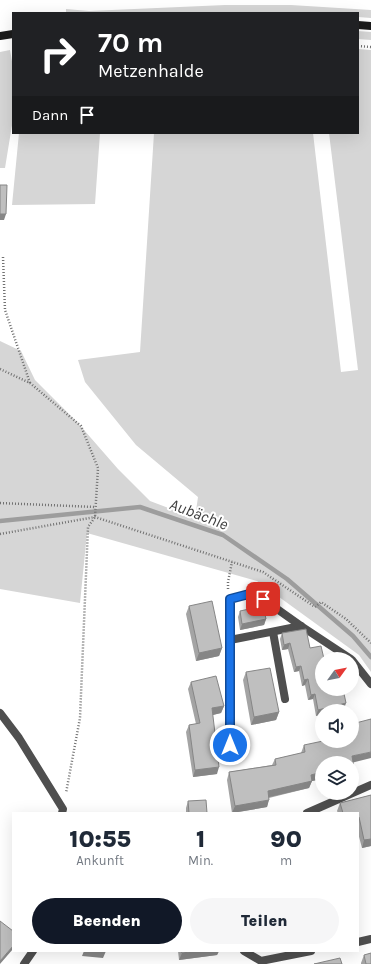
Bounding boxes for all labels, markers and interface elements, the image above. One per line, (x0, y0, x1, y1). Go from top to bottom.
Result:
text: 70 m (98, 26, 163, 59)
icon: right (32, 28, 84, 80)
text: Metzenhalde (98, 60, 204, 82)
icon: arrive (76, 104, 98, 126)
text: Dann (32, 106, 68, 124)
water label: Aubächle (167, 494, 231, 534)
pin (246, 582, 280, 616)
icon: arrive (252, 588, 274, 610)
north arrow (315, 652, 359, 696)
map controls (315, 652, 359, 800)
button: sound (315, 704, 359, 748)
position arrow (209, 724, 251, 766)
button: layers (315, 756, 359, 800)
text: 10:55 (69, 825, 131, 853)
text: 1 (196, 825, 205, 853)
text: 90 (270, 825, 302, 853)
text: Ankunft (76, 853, 124, 868)
text: Min. (188, 853, 213, 868)
text: m (280, 853, 292, 868)
button: Beenden (32, 898, 182, 944)
button: Teilen (190, 898, 339, 944)

